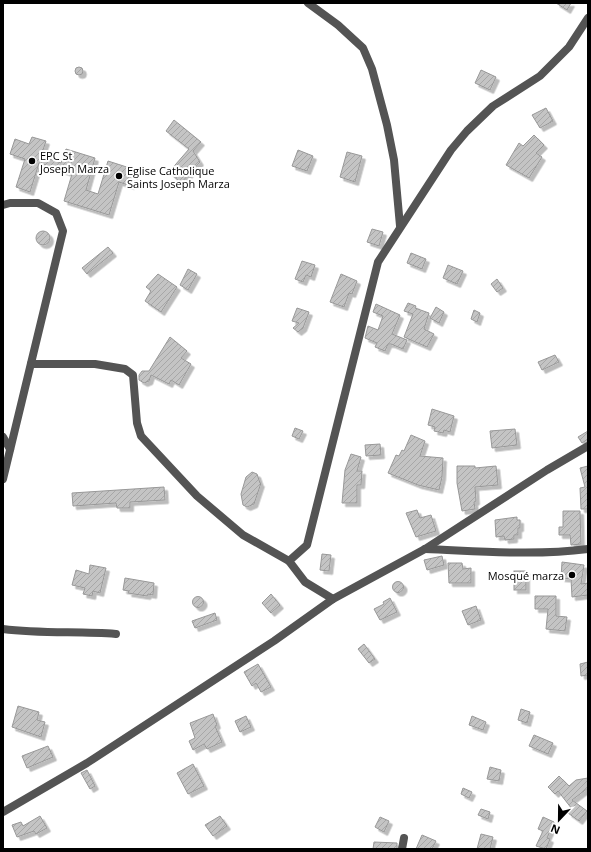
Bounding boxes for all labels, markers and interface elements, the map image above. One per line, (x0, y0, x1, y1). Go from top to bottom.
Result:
place label: EPC St Joseph Marza (39, 148, 109, 176)
marker: EPC St Joseph Marza (27, 156, 37, 166)
place label: Eglise Catholique Saints Joseph Marza (127, 163, 230, 191)
marker: Eglise Catholique Saints Joseph Marza (114, 171, 124, 181)
place label: Mosqué marza (488, 568, 564, 583)
marker: Mosqué marza (567, 570, 577, 580)
north arrow (539, 800, 579, 840)
text: N (548, 821, 562, 838)

